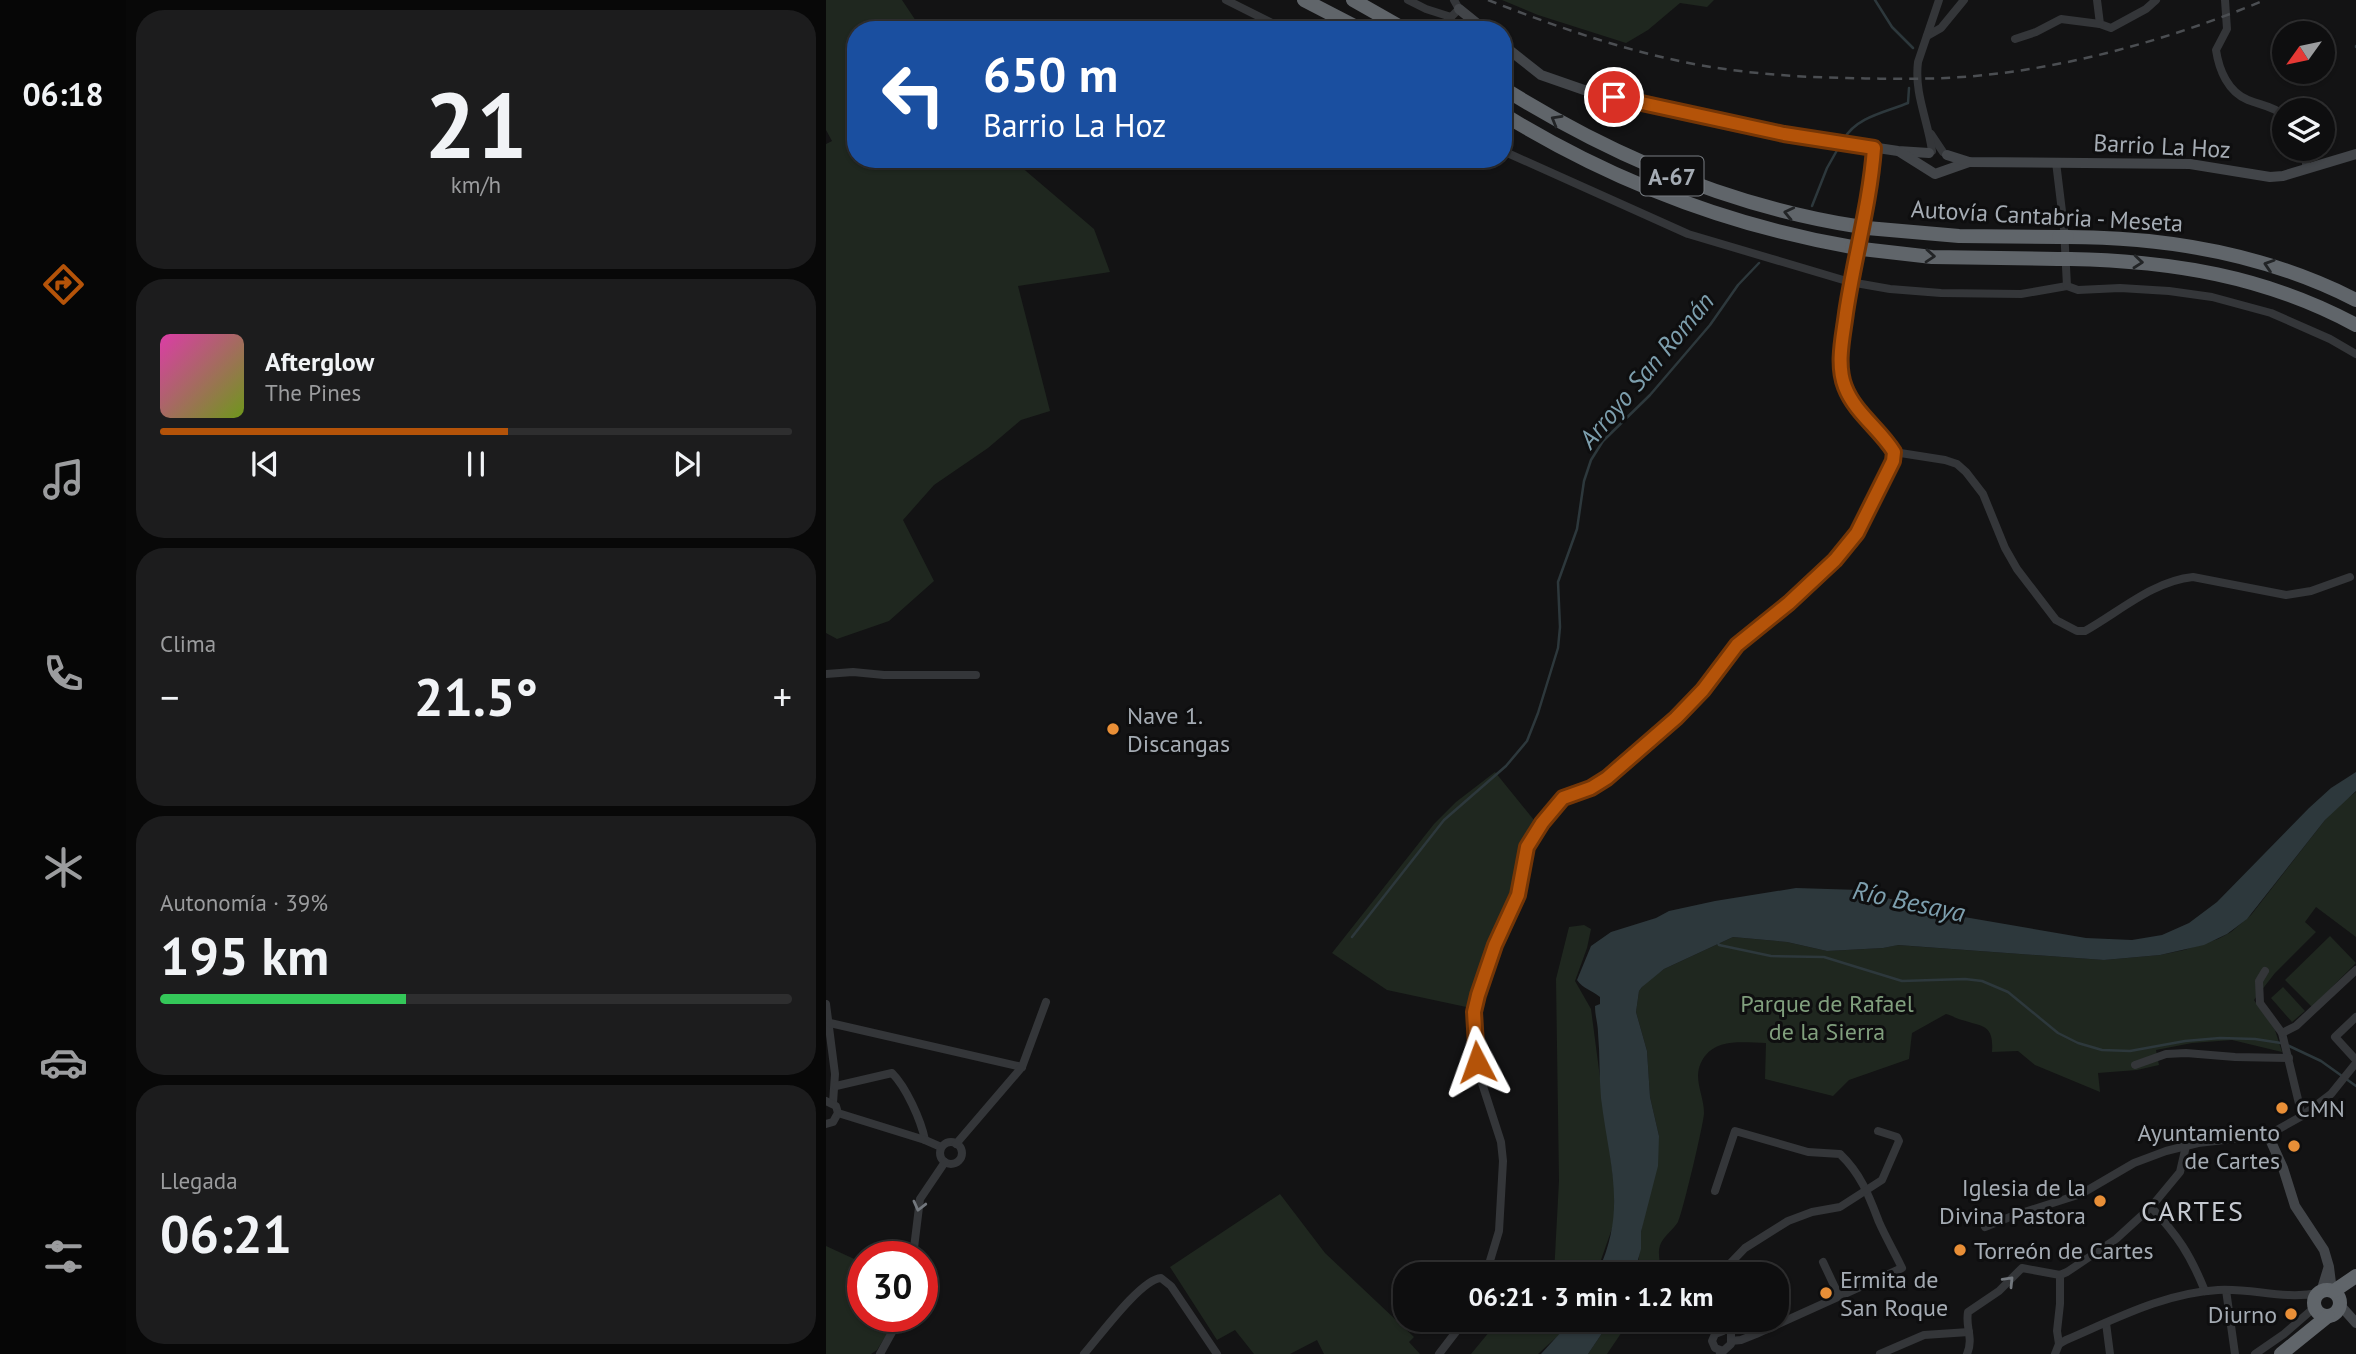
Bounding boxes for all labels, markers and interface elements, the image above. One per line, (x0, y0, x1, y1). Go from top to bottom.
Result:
north arrow (2272, 21, 2334, 84)
map controls (2272, 21, 2335, 161)
text: 650 m (983, 42, 1118, 106)
icon: left (868, 49, 959, 140)
text: 21 (424, 65, 528, 183)
pin (1584, 67, 1644, 127)
text: 06:18 (22, 73, 104, 115)
icon: arrive (1595, 78, 1633, 116)
button: layers (2272, 98, 2335, 161)
text: Barrio La Hoz (983, 104, 1166, 146)
one-way arrow (1551, 115, 1563, 128)
street label: Barrio La Hoz (2093, 127, 2231, 165)
road number: A-67 (1640, 156, 1704, 196)
text: km/h (451, 170, 501, 199)
street label: Autovía Cantabria - Meseta (1910, 193, 2184, 239)
one-way arrow (1783, 206, 1795, 221)
one-way arrow (1925, 249, 1936, 264)
one-way arrow (2133, 254, 2144, 269)
one-way arrow (2263, 259, 2276, 273)
icon: directions (39, 260, 88, 309)
water label: Arroyo San Román (1570, 285, 1721, 456)
text: Afterglow (265, 345, 374, 378)
text: The Pines (265, 378, 361, 407)
icon: previous (246, 445, 284, 483)
icon: pause (457, 445, 495, 483)
icon: next (668, 445, 706, 483)
icon: music (39, 455, 88, 504)
text: Clima (160, 629, 216, 658)
icon: phone (39, 649, 88, 698)
text: 21.5° (414, 663, 538, 730)
text: − (160, 672, 179, 721)
text: + (773, 672, 792, 721)
place label: Nave 1. Discangas (1127, 700, 1230, 759)
marker: Nave 1. Discangas (1105, 721, 1121, 737)
icon: climate (39, 843, 88, 892)
water label: Río Besaya (1850, 873, 1969, 929)
text: Autonomía · 39% (160, 888, 328, 917)
text: 195 km (160, 922, 329, 989)
park label: Parque de Rafael de la Sierra (1740, 988, 1914, 1047)
position arrow (1440, 1025, 1514, 1099)
icon: car (39, 1038, 88, 1087)
place label: CMN (2296, 1093, 2345, 1124)
marker: CMN (2274, 1100, 2290, 1116)
place label: Ayuntamiento de Cartes (2138, 1117, 2280, 1176)
marker: Ayuntamiento de Cartes (2286, 1138, 2302, 1154)
text: Llegada (160, 1166, 238, 1195)
place label: Iglesia de la Divina Pastora (1939, 1172, 2086, 1231)
district label: CARTES (2141, 1192, 2245, 1229)
marker: Iglesia de la Divina Pastora (2092, 1193, 2108, 1209)
one-way arrow (913, 1199, 927, 1211)
text: 06:21 (160, 1200, 292, 1267)
icon: filters (39, 1232, 88, 1281)
place label: Torreón de Cartes (1974, 1235, 2154, 1266)
speed limit sign: 30 (847, 1241, 938, 1332)
marker: Torreón de Cartes (1952, 1242, 1968, 1258)
place label: Ermita de San Roque (1840, 1264, 1948, 1323)
one-way arrow (2001, 1276, 2014, 1289)
text: 06:21 · 3 min · 1.2 km (1469, 1280, 1714, 1313)
marker: Ermita de San Roque (1818, 1285, 1834, 1301)
place label: Diurno (2208, 1299, 2277, 1330)
marker: Diurno (2283, 1306, 2299, 1322)

